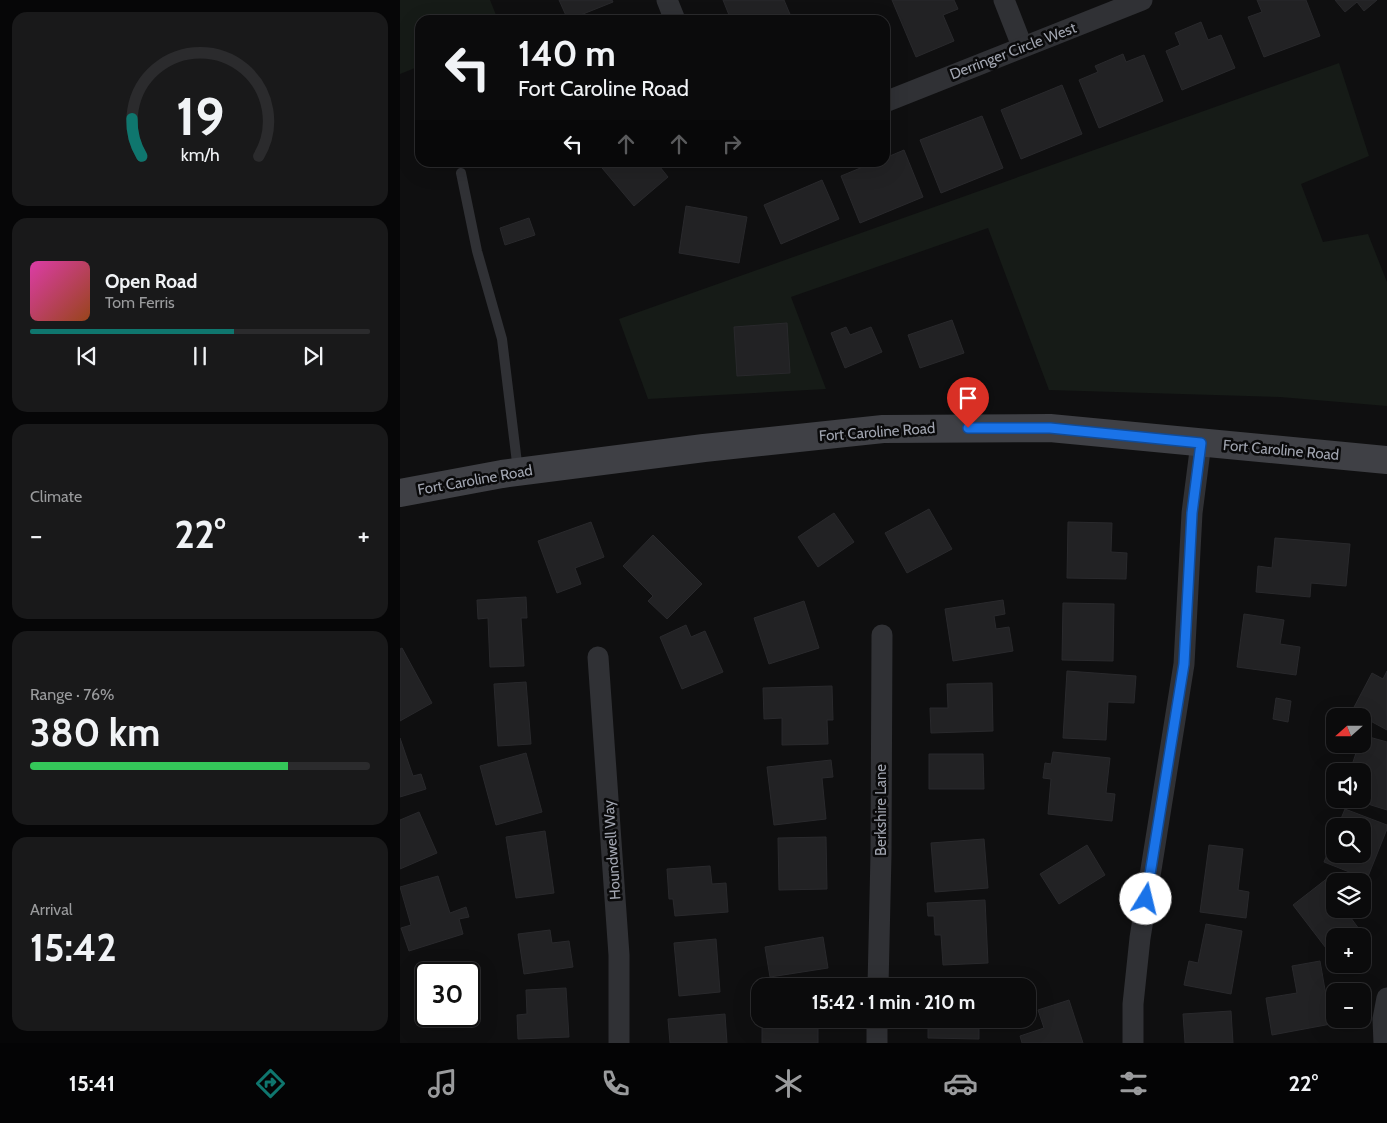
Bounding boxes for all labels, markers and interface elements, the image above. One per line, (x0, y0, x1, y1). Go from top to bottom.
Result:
street label: Derringer Circle West (947, 19, 1079, 83)
text: 140 m (518, 32, 616, 75)
icon: left (435, 35, 500, 100)
text: Fort Caroline Road (518, 75, 689, 102)
text: 19 (176, 85, 224, 148)
icon: left (559, 130, 587, 158)
icon: ahead (612, 130, 640, 158)
icon: ahead (665, 130, 693, 158)
icon: right (718, 130, 746, 158)
text: km/h (180, 144, 220, 165)
text: Open Road (105, 270, 197, 293)
text: Tom Ferris (105, 293, 175, 312)
icon: previous (73, 342, 101, 370)
icon: pause (186, 342, 214, 370)
icon: next (299, 342, 327, 370)
pin (947, 377, 989, 428)
icon: arrive (954, 384, 982, 412)
street label: Fort Caroline Road (818, 419, 936, 445)
street label: Fort Caroline Road (1222, 436, 1340, 464)
street label: Fort Caroline Road (416, 461, 534, 499)
text: Climate (30, 487, 82, 506)
text: 22° (174, 511, 226, 558)
text: − (30, 518, 42, 552)
text: + (358, 518, 370, 552)
text: Range · 76% (30, 685, 115, 704)
north arrow (1326, 708, 1371, 752)
map controls (1326, 708, 1371, 1028)
text: 380 km (30, 709, 160, 756)
button: sound (1326, 763, 1371, 808)
street label: Berkshire Lane (872, 764, 890, 856)
street label: Houndwell Way (599, 799, 624, 901)
button: search (1326, 818, 1371, 863)
position arrow (1119, 872, 1171, 924)
button: layers (1326, 873, 1371, 918)
text: Arrival (30, 900, 73, 919)
text: 15:42 (30, 924, 117, 971)
button: + (1326, 928, 1371, 973)
speed limit sign: 30 (415, 962, 480, 1027)
button: − (1326, 983, 1371, 1028)
text: 15:42 · 1 min · 210 m (812, 991, 975, 1014)
icon: directions (253, 1066, 288, 1101)
icon: music (425, 1066, 460, 1101)
icon: phone (598, 1066, 633, 1101)
icon: climate (771, 1066, 806, 1101)
icon: car (943, 1066, 978, 1101)
icon: filters (1116, 1066, 1151, 1101)
text: 15:41 (69, 1070, 115, 1097)
text: 22° (1288, 1070, 1318, 1097)

